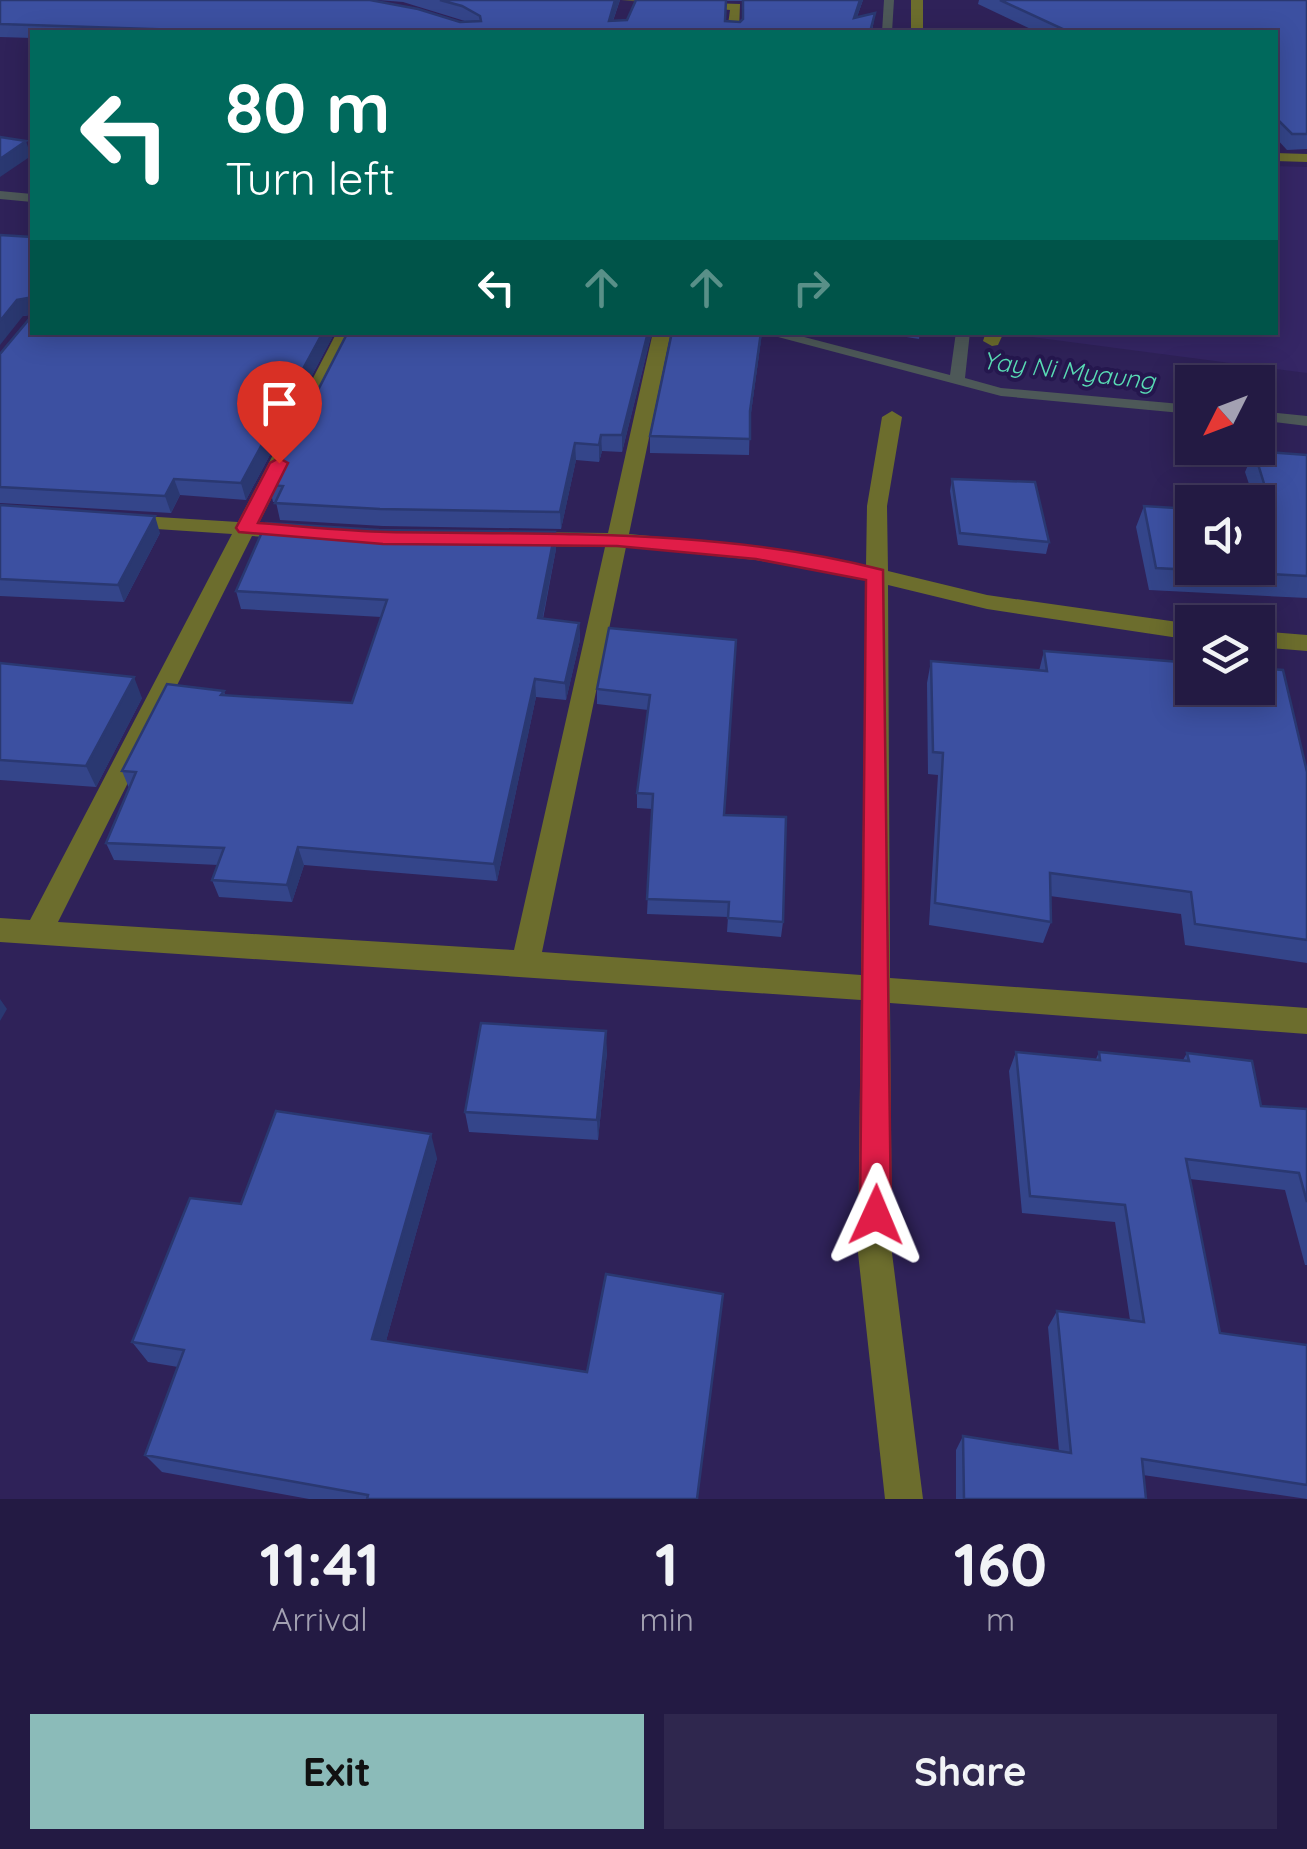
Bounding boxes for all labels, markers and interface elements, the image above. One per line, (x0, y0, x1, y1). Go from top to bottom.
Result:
text: 80 m (225, 63, 390, 151)
icon: left (60, 70, 190, 200)
text: Turn left (225, 150, 395, 206)
icon: left (469, 260, 524, 315)
icon: ahead (574, 260, 629, 315)
icon: ahead (679, 260, 734, 315)
icon: right (784, 260, 839, 315)
water label: Yay Ni Myaung (981, 344, 1159, 396)
pin (237, 361, 322, 464)
north arrow (1175, 365, 1275, 465)
map controls (1175, 365, 1275, 705)
icon: arrive (252, 376, 307, 431)
button: sound (1175, 485, 1275, 585)
button: layers (1175, 605, 1275, 705)
position arrow (824, 1163, 928, 1267)
text: 11:41 (260, 1526, 380, 1601)
text: 1 (655, 1526, 678, 1601)
text: 160 (954, 1526, 1047, 1601)
text: Arrival (272, 1599, 368, 1639)
text: min (639, 1599, 694, 1639)
text: m (986, 1599, 1015, 1639)
button: Exit (30, 1714, 644, 1829)
button: Share (664, 1714, 1277, 1829)

